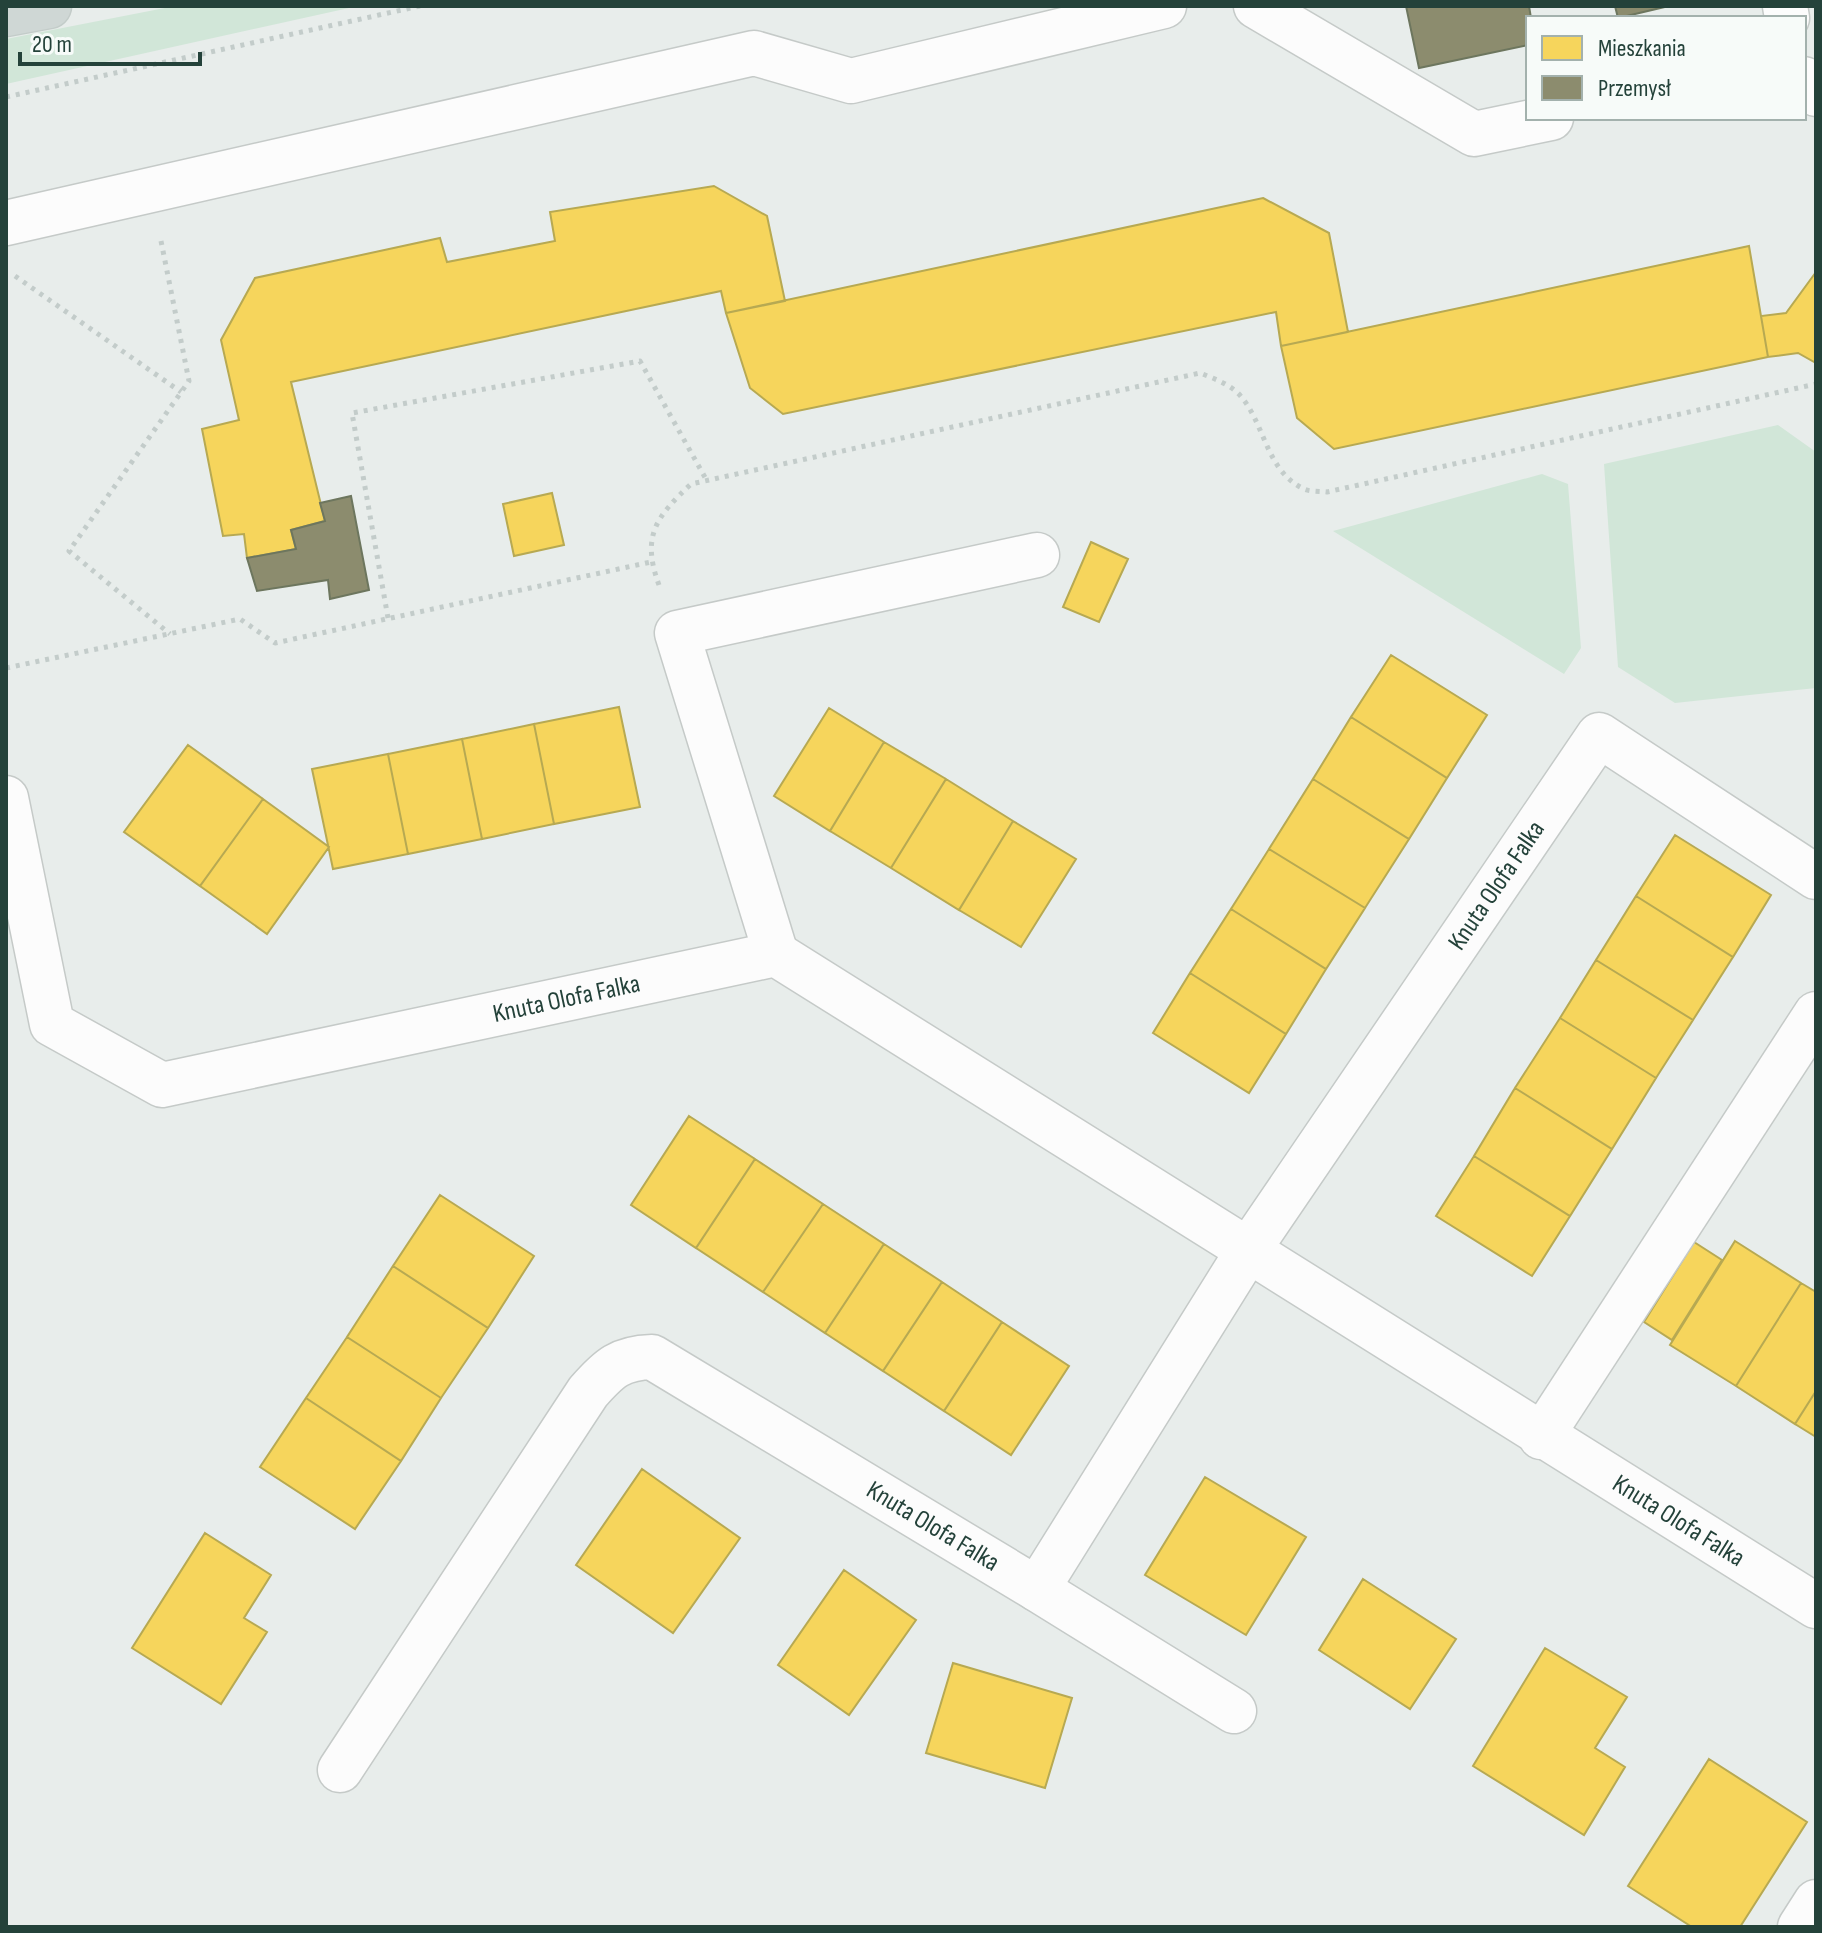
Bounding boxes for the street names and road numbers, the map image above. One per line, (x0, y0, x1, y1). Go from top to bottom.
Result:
street label: Knuta Olofa Falka (1442, 815, 1551, 956)
street label: Knuta Olofa Falka (490, 968, 643, 1029)
street label: Knuta Olofa Falka (1607, 1468, 1750, 1573)
street label: Knuta Olofa Falka (861, 1474, 1005, 1578)

